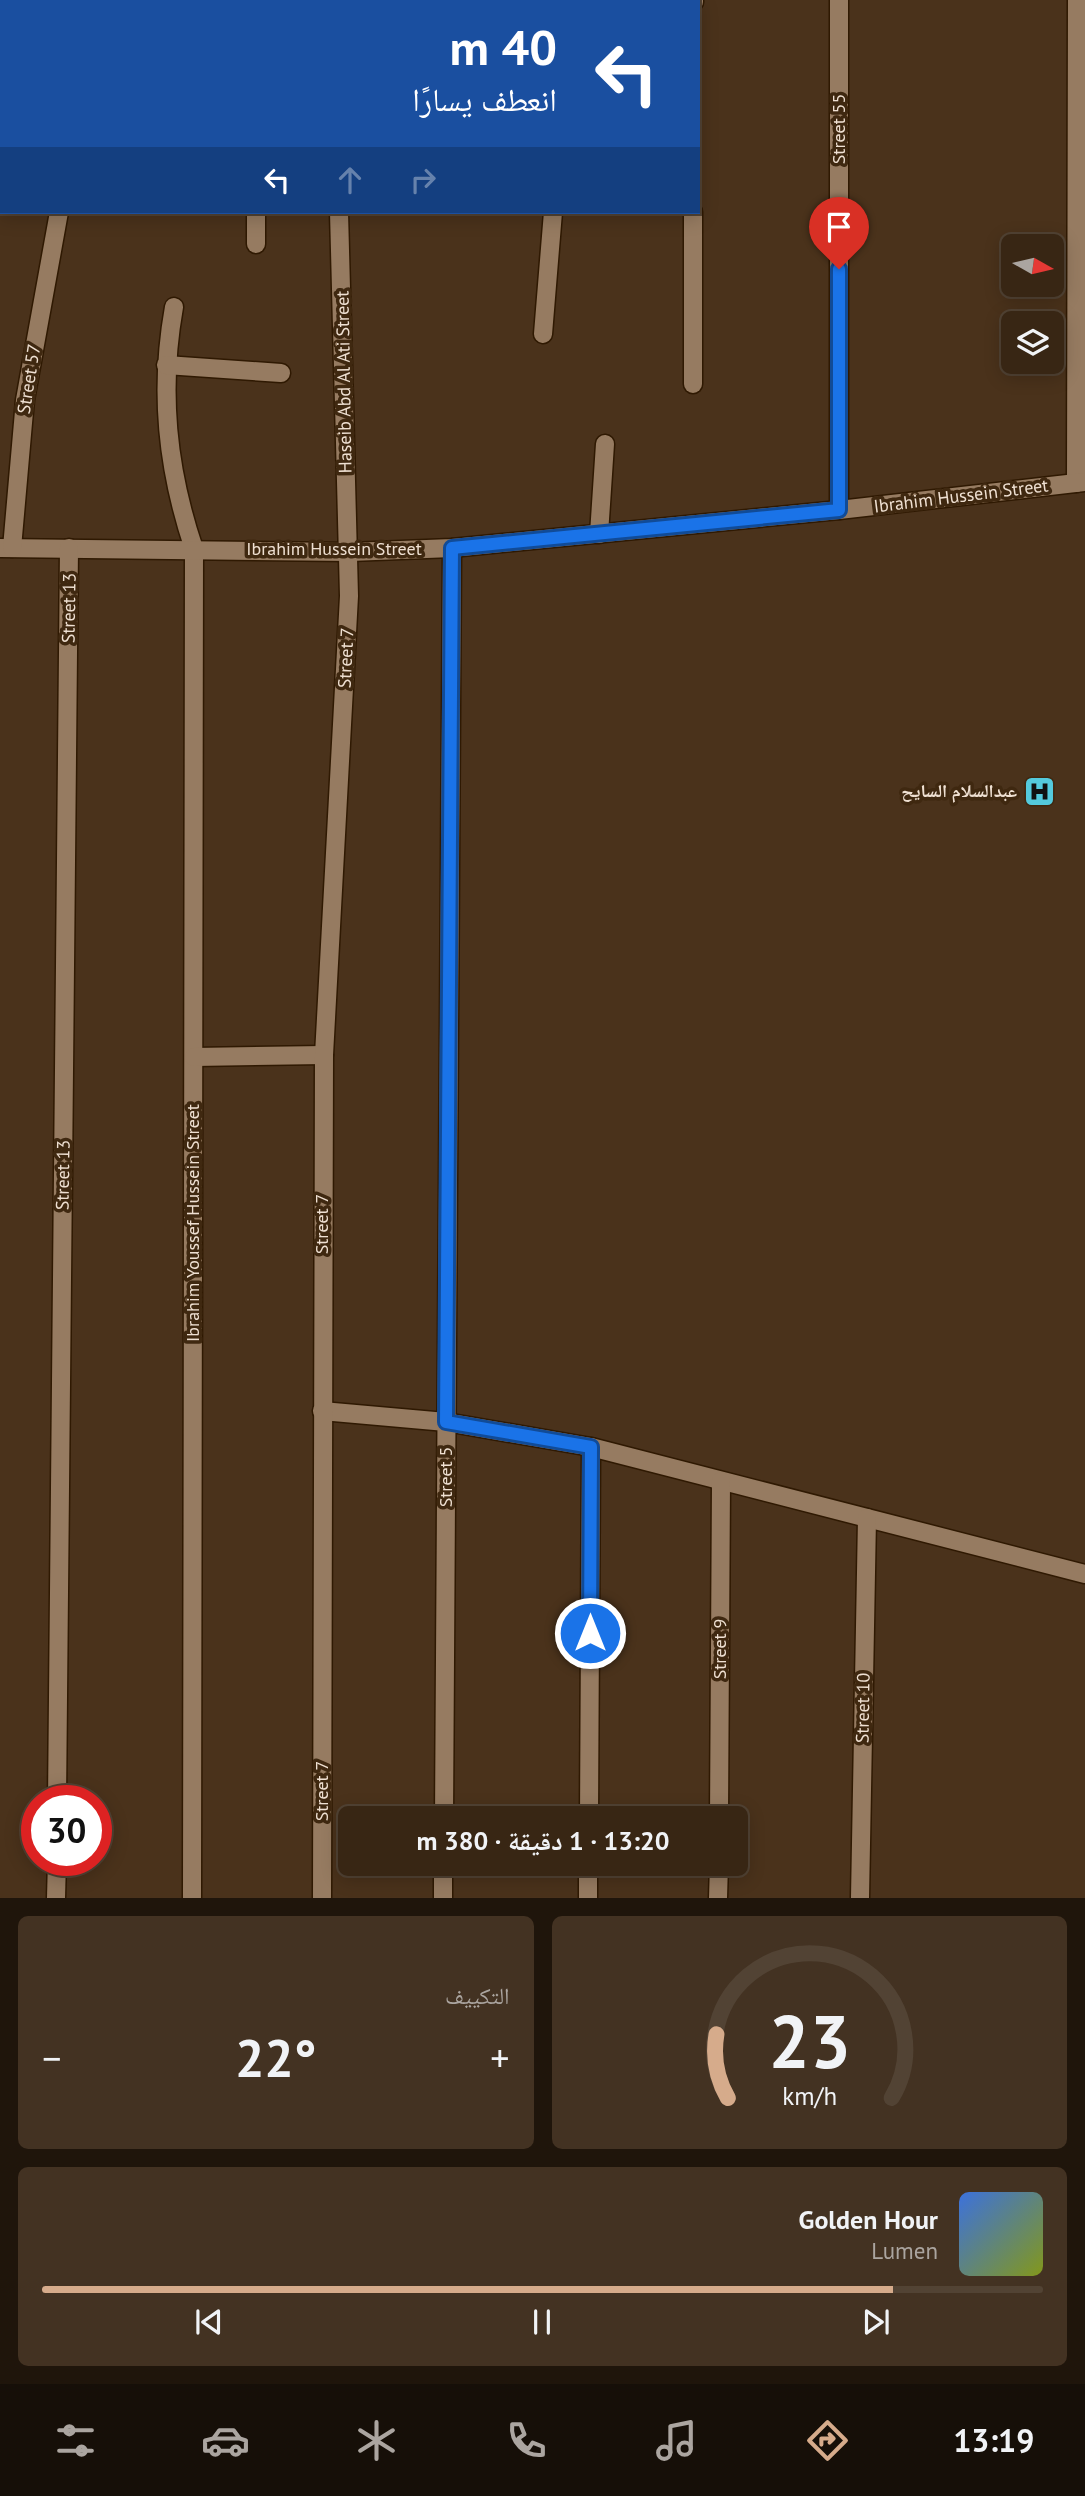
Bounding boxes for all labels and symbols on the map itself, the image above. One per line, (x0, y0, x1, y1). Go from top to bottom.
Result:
street label: Street 55 (827, 94, 850, 164)
pin (809, 197, 869, 269)
north arrow (1001, 234, 1064, 298)
street label: Haseib Abd Al Ati Street (330, 290, 357, 474)
street label: Street 57 (12, 342, 45, 415)
street label: Ibrahim Hussein Street (872, 473, 1050, 518)
street label: Ibrahim Hussein Street (246, 537, 422, 560)
street label: Street 13 (56, 573, 81, 643)
street label: Street 7 (332, 627, 359, 689)
hospital icon: عبدالسلام السايح (1023, 774, 1057, 808)
place label: عبدالسلام السايح (901, 779, 1017, 803)
street label: Ibrahim Youssef Hussein Street (181, 1104, 204, 1342)
street label: Street 13 (50, 1140, 75, 1210)
street label: Street 7 (310, 1194, 333, 1254)
street label: Street 5 (434, 1447, 457, 1507)
position arrow (553, 1596, 627, 1670)
street label: Street 9 (708, 1619, 731, 1679)
street label: Street 10 (850, 1672, 875, 1743)
street label: Street 7 (310, 1761, 333, 1821)
speed limit sign: 30 (21, 1785, 112, 1876)

